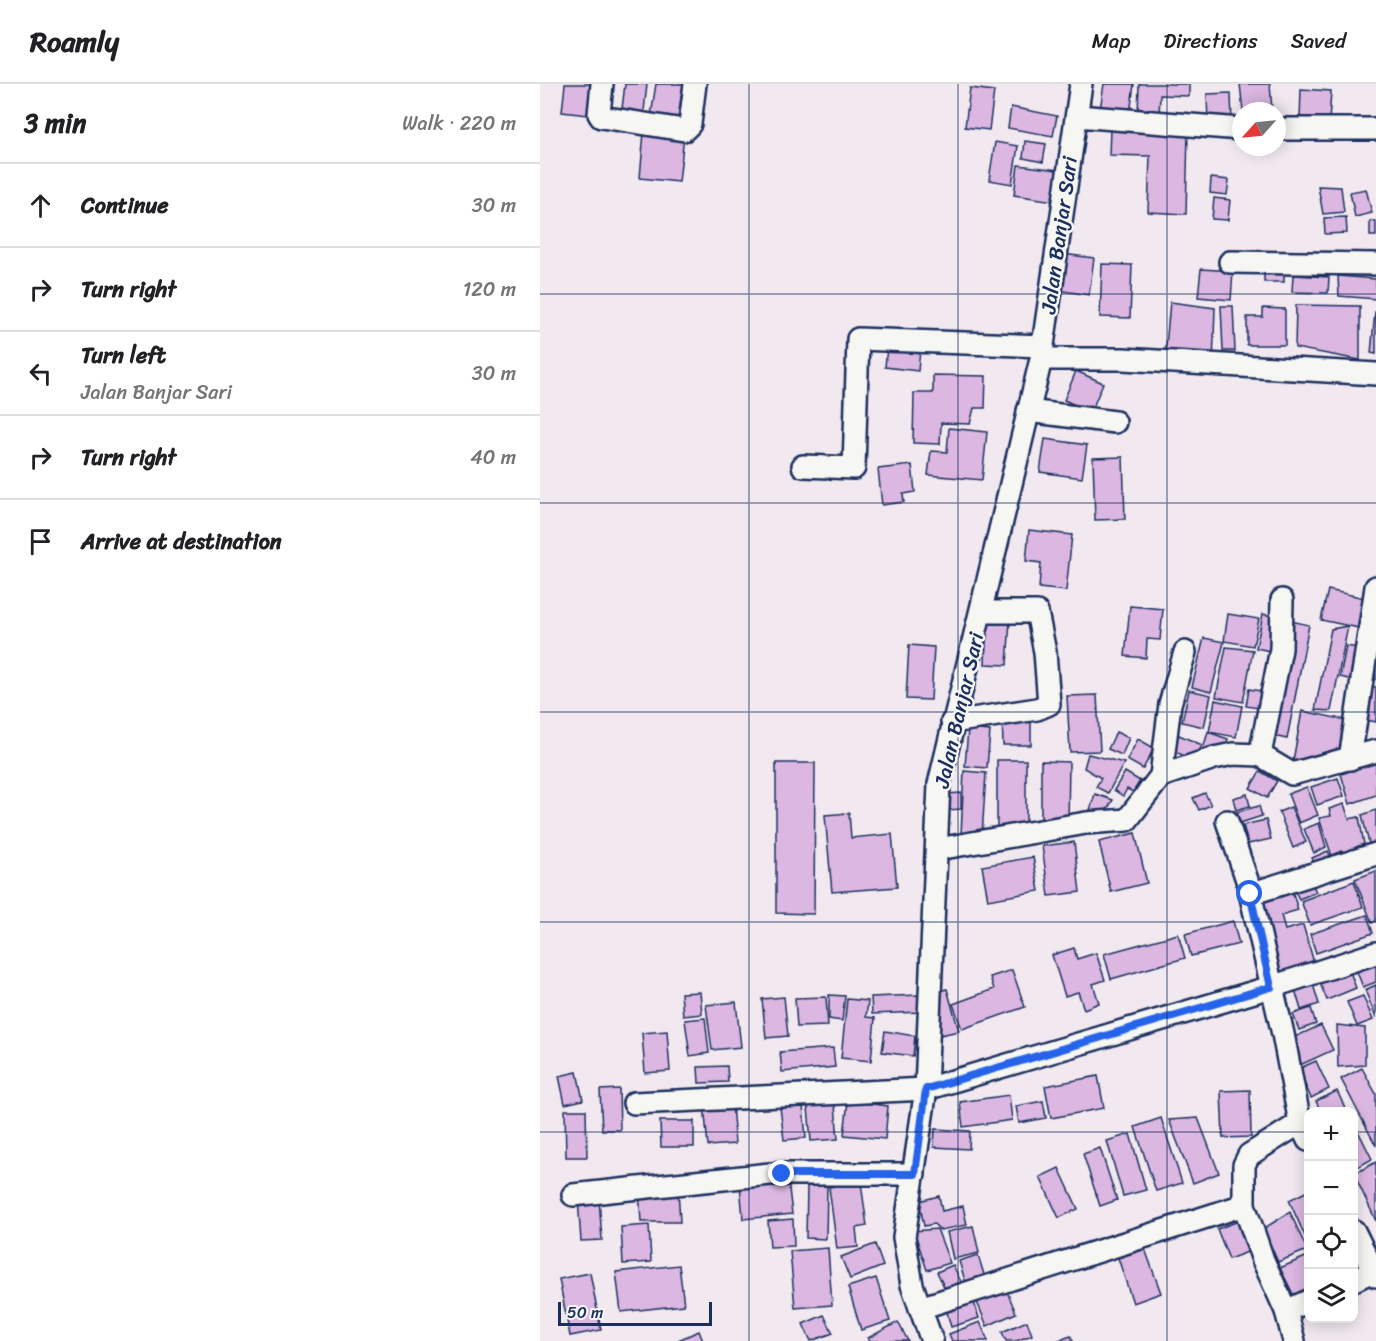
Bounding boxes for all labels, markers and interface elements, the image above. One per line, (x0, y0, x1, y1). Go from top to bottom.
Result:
text: Roamly (30, 17, 119, 66)
text: Map (1092, 22, 1130, 60)
text: Directions (1163, 22, 1258, 60)
text: Saved (1291, 22, 1346, 60)
text: 3 min (24, 100, 86, 146)
north arrow (1232, 102, 1286, 156)
text: Walk · 220 m (402, 106, 516, 141)
street label: Jalan Banjar Sari (1029, 153, 1089, 317)
text: Continue (81, 186, 169, 225)
text: 30 m (472, 188, 516, 223)
icon: ahead (24, 189, 57, 222)
text: Turn right (81, 270, 176, 309)
text: 120 m (463, 272, 516, 307)
icon: right (24, 273, 57, 306)
text: Turn left (81, 336, 166, 375)
text: 30 m (472, 356, 516, 391)
icon: left (24, 357, 57, 390)
text: Jalan Banjar Sari (81, 375, 232, 410)
text: Turn right (81, 438, 176, 477)
text: 40 m (470, 440, 516, 475)
icon: right (24, 441, 57, 474)
text: Arrive at destination (81, 522, 282, 561)
icon: arrive (24, 525, 57, 558)
street label: Jalan Banjar Sari (922, 627, 996, 793)
route start (1236, 880, 1262, 906)
map controls (1304, 1107, 1358, 1323)
button: + (1304, 1107, 1358, 1161)
route end (768, 1160, 794, 1186)
button: − (1304, 1161, 1358, 1215)
button: locate (1304, 1215, 1358, 1269)
button: layers (1304, 1269, 1358, 1323)
text: 50 m (567, 1298, 603, 1327)
scale bar (558, 1299, 712, 1326)

